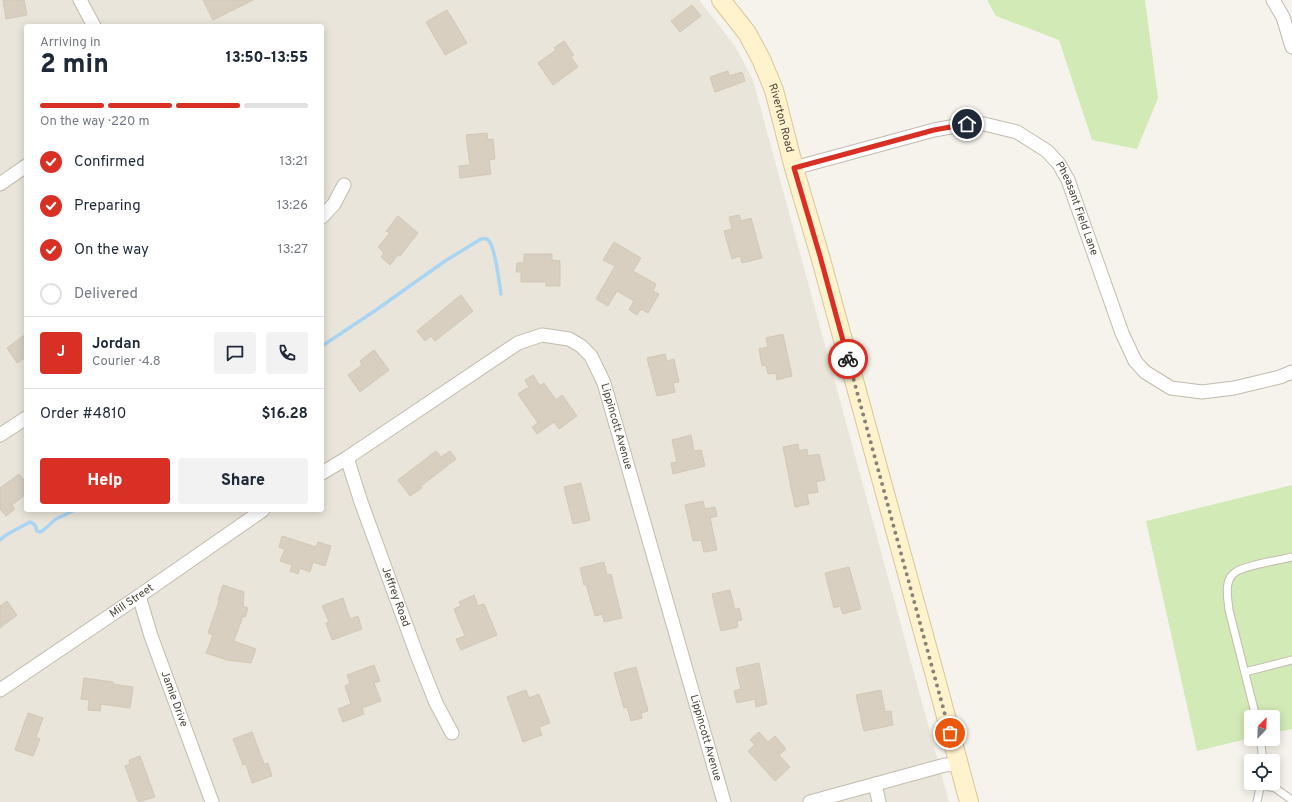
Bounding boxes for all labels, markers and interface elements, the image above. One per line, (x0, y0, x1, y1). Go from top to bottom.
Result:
text: Arriving in (40, 35, 101, 51)
text: 2 min (40, 49, 109, 82)
text: 13:50–13:55 (226, 49, 308, 68)
street label: Riverton Road (765, 81, 797, 154)
pin (950, 107, 984, 141)
icon: home (956, 113, 978, 135)
text: On the way · 220 m (40, 114, 149, 130)
icon: check (40, 151, 62, 173)
text: Confirmed (74, 153, 145, 172)
text: 13:21 (280, 154, 308, 170)
street label: Pheasant Field Lane (1052, 159, 1101, 258)
icon: check (40, 195, 62, 217)
text: Preparing (74, 197, 141, 216)
text: 13:26 (277, 198, 308, 214)
icon: check (40, 239, 62, 261)
text: On the way (74, 241, 149, 260)
text: 13:27 (278, 242, 308, 258)
text: Delivered (74, 285, 138, 304)
button: chat (214, 332, 256, 374)
button: phone (266, 332, 308, 374)
text: Jordan (92, 335, 141, 354)
courier (828, 339, 868, 379)
text: J (57, 343, 65, 362)
icon: bike (837, 348, 859, 370)
text: Courier · 4.8 (92, 354, 161, 370)
street label: Lippincott Avenue (597, 382, 635, 471)
text: Order #4810 (40, 405, 126, 424)
text: $16.28 (261, 405, 308, 424)
button: Help (40, 458, 170, 504)
button: Share (178, 458, 308, 504)
street label: Jeffrey Road (378, 565, 413, 629)
street label: Mill Street (107, 581, 156, 621)
street label: Jamie Drive (158, 669, 191, 729)
street label: Lippincott Avenue (687, 693, 725, 783)
north arrow (1244, 710, 1280, 746)
map controls (1244, 710, 1280, 790)
pin (933, 716, 967, 750)
icon: bag (939, 722, 961, 744)
button: locate (1244, 754, 1280, 790)

